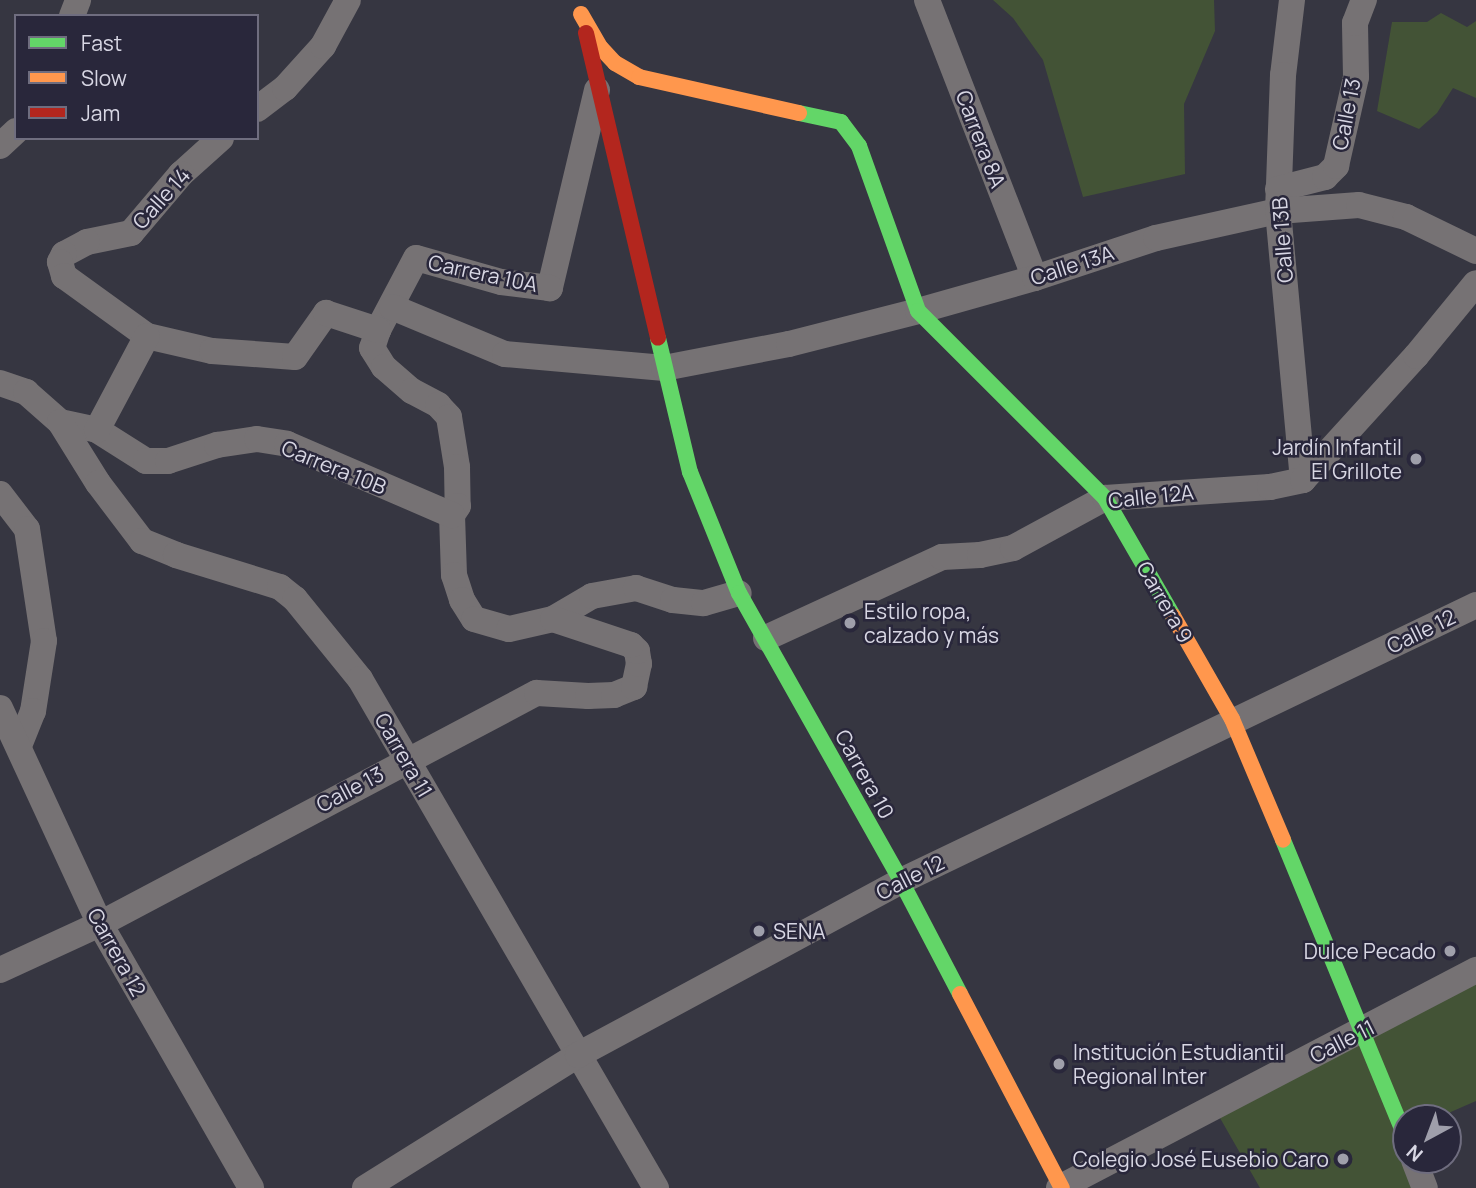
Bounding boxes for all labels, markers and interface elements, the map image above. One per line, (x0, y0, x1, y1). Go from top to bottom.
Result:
legend (14, 14, 259, 140)
text: Fast (81, 29, 122, 57)
text: Slow (81, 64, 127, 92)
street label: Calle 13 (1327, 76, 1365, 152)
street label: Carrera 8A (951, 87, 1011, 191)
text: Jam (81, 99, 120, 127)
street label: Calle 14 (127, 162, 195, 234)
street label: Calle 13B (1266, 196, 1298, 284)
street label: Calle 13A (1027, 240, 1117, 290)
street label: Carrera 10A (426, 249, 540, 297)
place label: Jardín Infantil El Grillote (1272, 434, 1402, 484)
street label: Carrera 10B (278, 435, 390, 499)
marker: Jardín Infantil El Grillote (1408, 451, 1424, 467)
street label: Calle 12A (1107, 479, 1195, 513)
street label: Carrera 9 (1132, 557, 1198, 647)
place label: Estilo ropa, calzado y más (864, 598, 999, 648)
street label: Calle 12 (1383, 604, 1459, 658)
marker: Estilo ropa, calzado y más (842, 615, 858, 631)
street label: Carrera 11 (370, 708, 438, 802)
street label: Carrera 10 (830, 725, 900, 823)
street label: Calle 13 (312, 761, 388, 817)
street label: Calle 12 (872, 849, 948, 905)
street label: Carrera 12 (82, 903, 152, 1001)
place label: SENA (773, 918, 826, 944)
marker: SENA (751, 923, 767, 939)
place label: Dulce Pecado (1304, 938, 1436, 964)
marker: Dulce Pecado (1442, 943, 1458, 959)
street label: Calle 11 (1305, 1014, 1379, 1068)
place label: Institución Estudiantil Regional Inter (1073, 1039, 1284, 1089)
marker: Institución Estudiantil Regional Inter (1051, 1056, 1067, 1072)
north arrow (1392, 1104, 1462, 1174)
text: N (1401, 1139, 1428, 1168)
place label: Colegio José Eusebio Caro (1073, 1146, 1329, 1172)
marker: Colegio José Eusebio Caro (1335, 1151, 1351, 1167)

